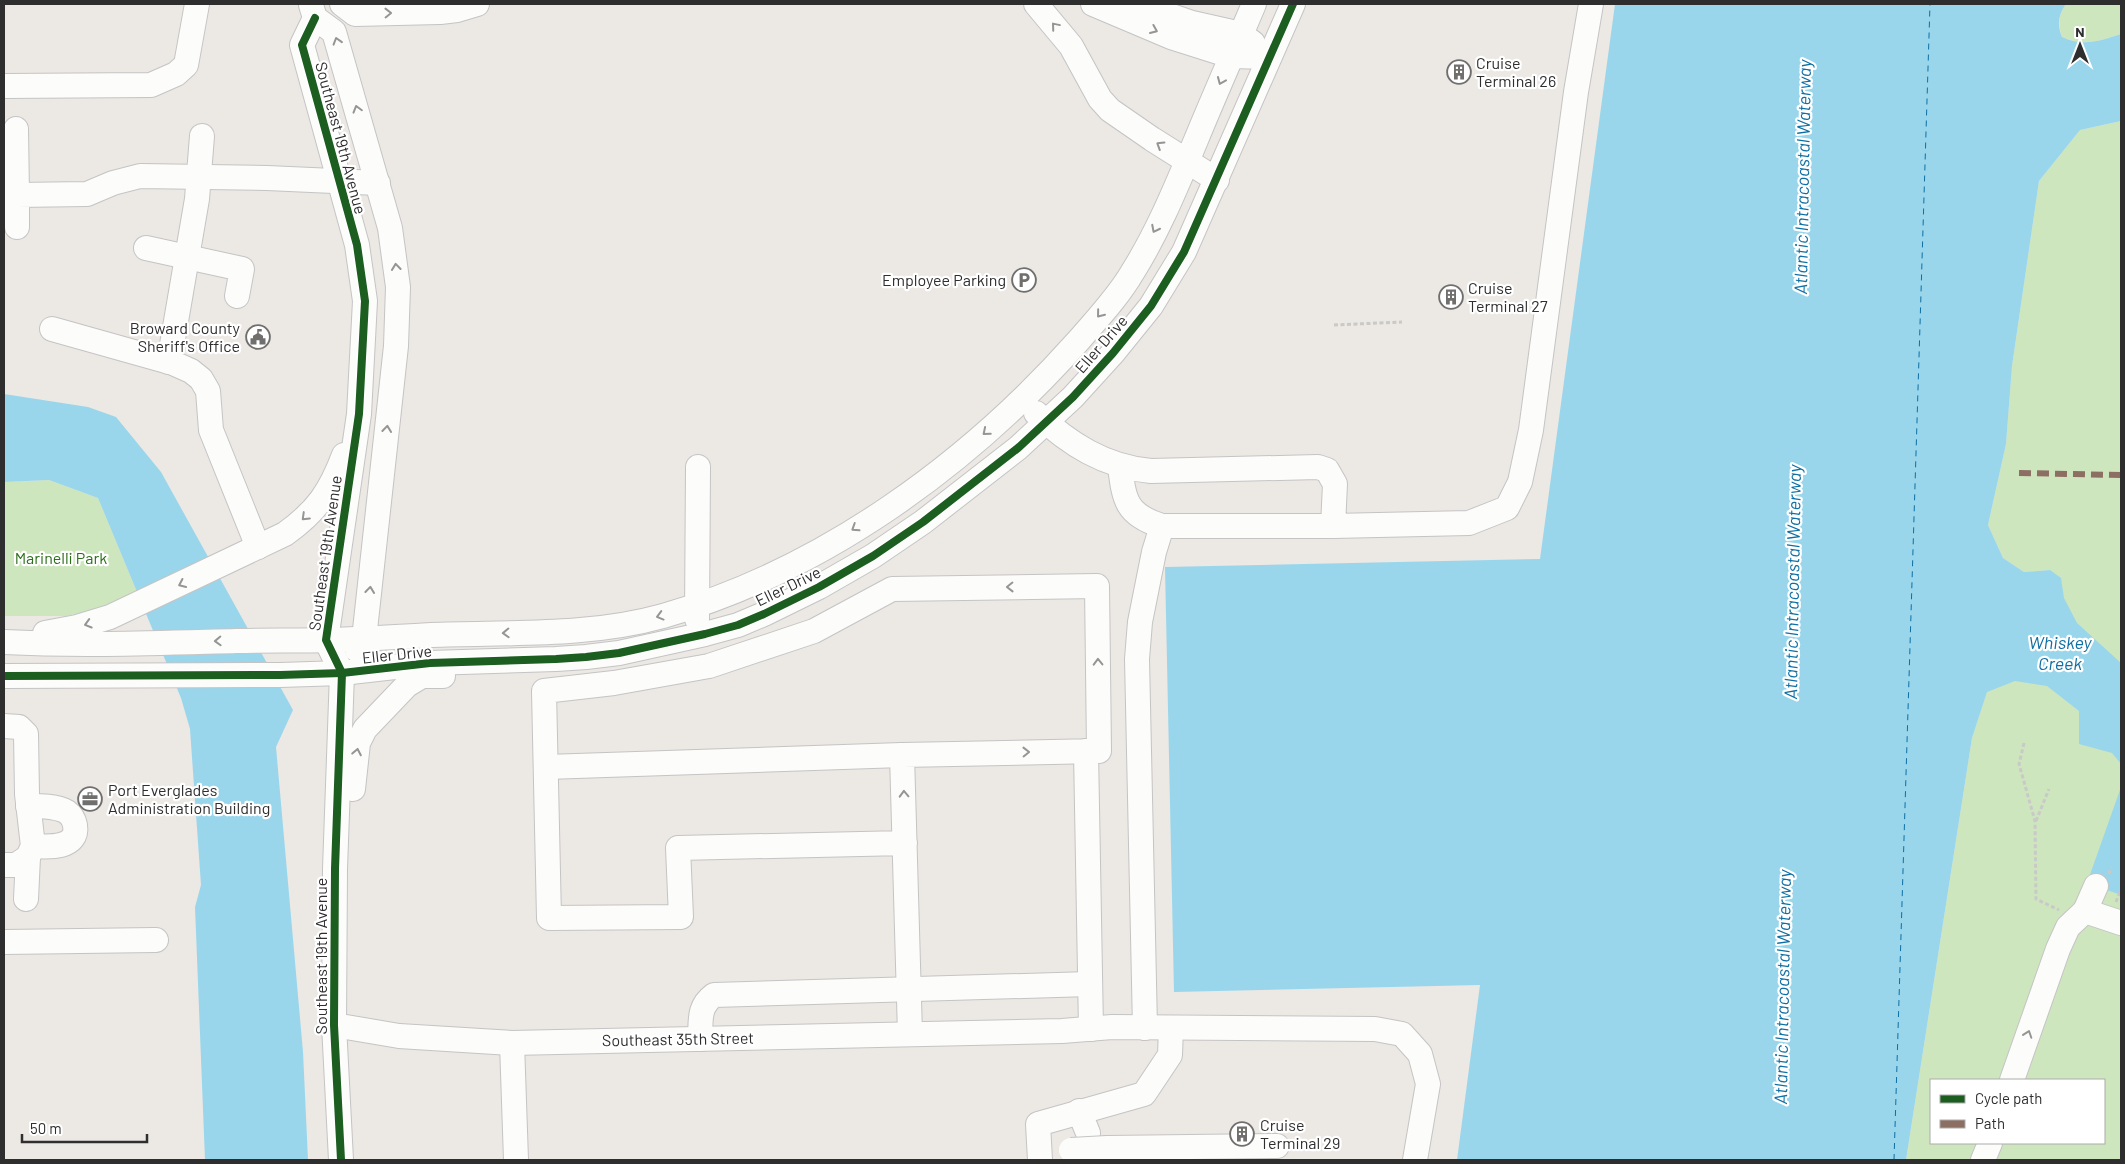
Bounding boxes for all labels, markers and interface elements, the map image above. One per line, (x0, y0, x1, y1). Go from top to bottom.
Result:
one-way arrow (384, 8, 392, 18)
north arrow (2055, 20, 2105, 70)
one-way arrow (1051, 22, 1060, 31)
one-way arrow (1149, 23, 1158, 34)
text: N (2075, 23, 2085, 40)
one-way arrow (332, 37, 342, 45)
place label: Cruise Terminal 26 (1476, 53, 1556, 90)
water label: Atlantic Intracoastal Waterway (1789, 58, 1815, 295)
building icon: Cruise Terminal 26 (1446, 59, 1472, 85)
street label: Southeast 19th Avenue (312, 60, 371, 216)
one-way arrow (1216, 76, 1227, 85)
one-way arrow (352, 106, 362, 114)
one-way arrow (1157, 141, 1166, 151)
one-way arrow (1151, 224, 1161, 233)
one-way arrow (391, 262, 402, 270)
parking icon: Employee Parking (1011, 267, 1037, 293)
place label: Employee Parking (882, 270, 1006, 289)
place label: Cruise Terminal 27 (1468, 278, 1548, 315)
building icon: Cruise Terminal 27 (1438, 284, 1464, 310)
one-way arrow (1097, 308, 1105, 317)
street label: Eller Drive (1070, 311, 1131, 376)
place label: Broward County Sheriff's Office (130, 318, 241, 355)
public building icon: Broward County Sheriff's Office (245, 324, 271, 350)
one-way arrow (381, 424, 392, 432)
one-way arrow (983, 427, 992, 435)
water label: Atlantic Intracoastal Waterway (1779, 463, 1805, 700)
street label: Southeast 19th Avenue (304, 474, 345, 632)
one-way arrow (302, 511, 311, 520)
one-way arrow (851, 522, 860, 532)
park label: Marinelli Park (15, 548, 107, 567)
street label: Eller Drive (752, 562, 824, 609)
one-way arrow (178, 577, 187, 588)
one-way arrow (1006, 582, 1014, 592)
one-way arrow (364, 586, 375, 594)
one-way arrow (656, 611, 664, 621)
one-way arrow (85, 619, 93, 629)
one-way arrow (502, 628, 510, 638)
water label: Whiskey Creek (2028, 631, 2093, 674)
one-way arrow (214, 636, 222, 647)
street label: Eller Drive (361, 640, 433, 667)
one-way arrow (1093, 658, 1103, 666)
one-way arrow (1022, 747, 1030, 758)
one-way arrow (351, 748, 361, 757)
place label: Port Everglades Administration Building (108, 780, 270, 817)
office icon: Port Everglades Administration Building (77, 786, 103, 812)
one-way arrow (898, 790, 909, 798)
water label: Atlantic Intracoastal Waterway (1769, 868, 1795, 1105)
street label: Southeast 19th Avenue (311, 878, 330, 1034)
street label: Southeast 35th Street (602, 1028, 754, 1049)
one-way arrow (2022, 1031, 2032, 1039)
legend (1930, 1079, 2105, 1144)
text: Cycle path (1975, 1089, 2042, 1107)
scale bar (22, 1112, 148, 1144)
text: Path (1975, 1114, 2005, 1132)
place label: Cruise Terminal 29 (1260, 1115, 1340, 1152)
text: 50 m (30, 1119, 62, 1137)
building icon: Cruise Terminal 29 (1229, 1121, 1255, 1147)

